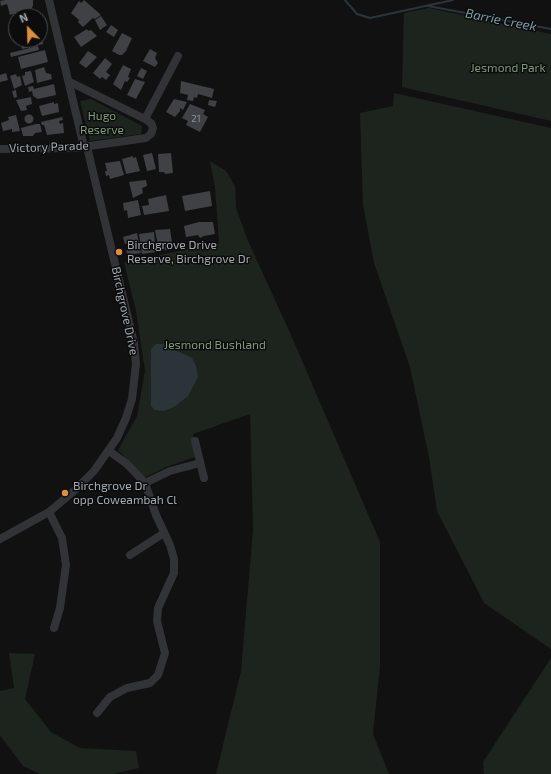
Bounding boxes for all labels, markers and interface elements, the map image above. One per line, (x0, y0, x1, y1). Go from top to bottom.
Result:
water label: Barrie Creek (464, 5, 538, 35)
north arrow (8, 8, 48, 48)
text: N (17, 10, 30, 25)
park label: Jesmond Park (470, 61, 546, 75)
park label: Hugo Reserve (80, 109, 124, 137)
house number: 21 (191, 113, 201, 125)
street label: Victory Parade (9, 138, 89, 156)
place label: Birchgrove Drive Reserve, Birchgrove Dr (127, 238, 250, 266)
marker: Birchgrove Drive Reserve, Birchgrove Dr (114, 247, 124, 257)
street label: Birchgrove Drive (109, 266, 141, 356)
park label: Jesmond Bushland (164, 338, 266, 352)
place label: Birchgrove Dr opp Coweambah Cl (73, 479, 177, 507)
marker: Birchgrove Dr opp Coweambah Cl (60, 488, 70, 498)

